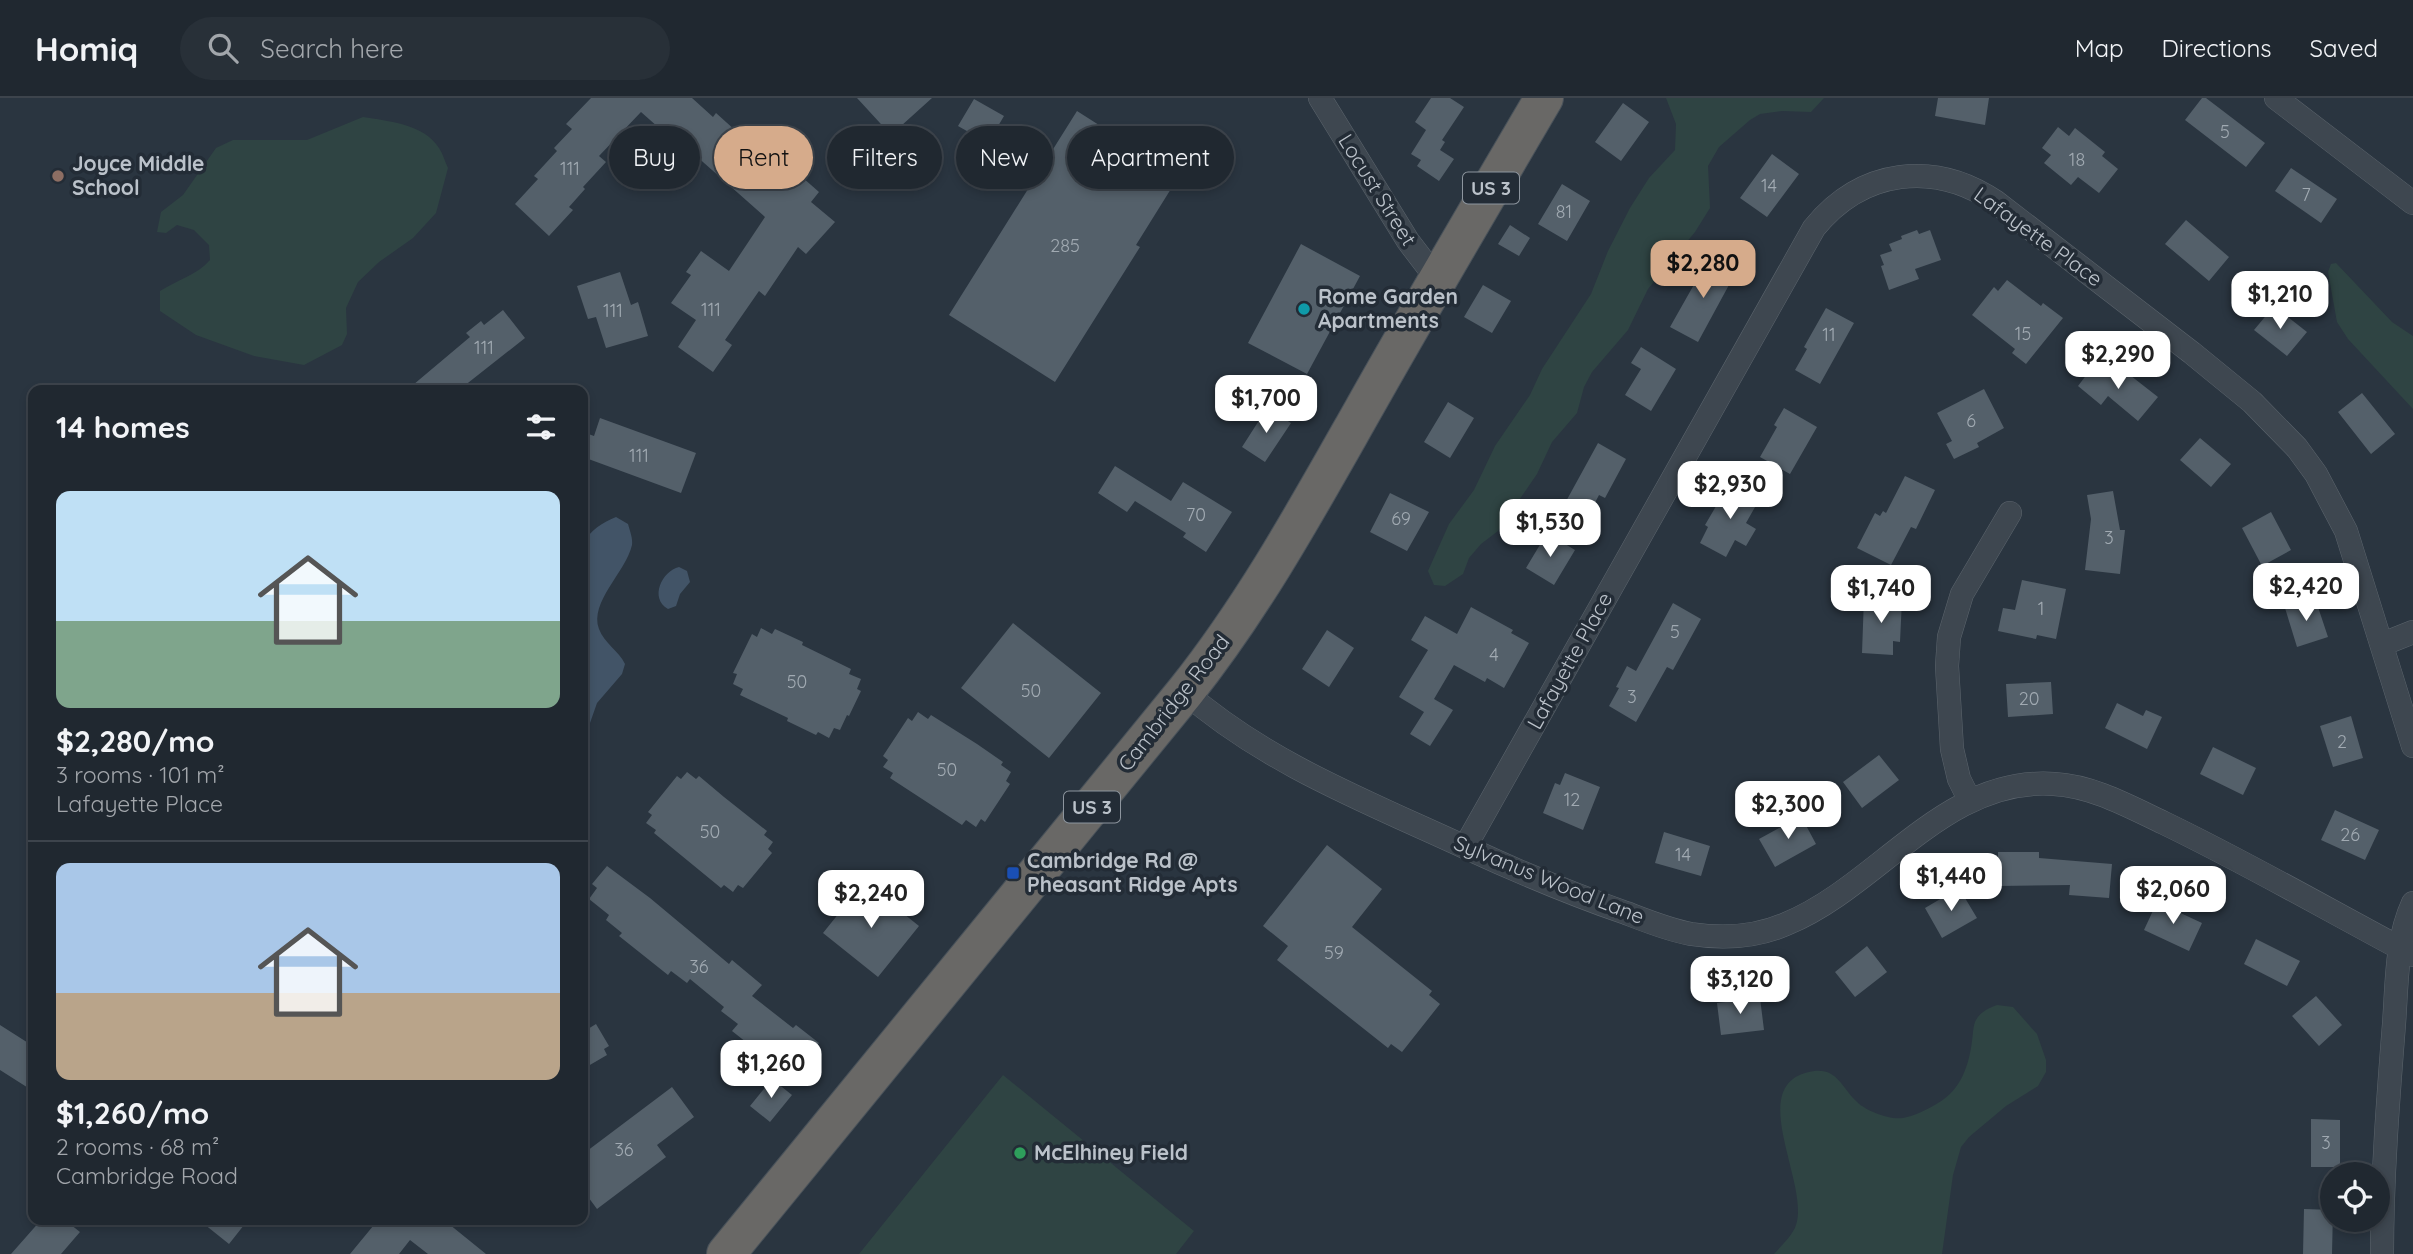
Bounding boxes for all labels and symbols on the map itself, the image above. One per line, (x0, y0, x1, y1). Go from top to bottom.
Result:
house number: 5 (2220, 120, 2230, 143)
street label: Locust Street (1333, 129, 1422, 250)
house number: 18 (2069, 148, 2085, 171)
place label: Joyce Middle School (72, 150, 205, 200)
house number: 111 (560, 157, 580, 180)
marker: Joyce Middle School (50, 168, 66, 184)
road number: US 3 (1463, 172, 1519, 204)
house number: 14 (1761, 174, 1777, 197)
street label: Lafayette Place (1969, 181, 2108, 292)
house number: 7 (2301, 183, 2311, 206)
house number: 81 (1556, 200, 1572, 223)
house number: 285 (1050, 234, 1080, 257)
pin: $2,280 (1646, 240, 1760, 300)
pin: $1,210 (2223, 272, 2337, 331)
place label: Rome Garden Apartments (1318, 283, 1458, 333)
house number: 111 (701, 298, 721, 321)
house number: 111 (603, 299, 623, 322)
marker: Rome Garden Apartments (1296, 301, 1312, 317)
house number: 15 (2015, 322, 2031, 345)
house number: 11 (1822, 323, 1836, 346)
pin: $2,290 (2061, 331, 2175, 391)
house number: 111 (474, 336, 494, 359)
pin: $1,700 (1209, 376, 1323, 435)
house number: 6 (1966, 409, 1976, 432)
house number: 111 (629, 444, 649, 467)
pin: $2,930 (1673, 462, 1787, 521)
pin: $1,530 (1493, 500, 1607, 559)
house number: 70 (1186, 503, 1206, 526)
house number: 69 (1391, 507, 1411, 530)
house number: 3 (2104, 526, 2114, 549)
pin: $2,420 (2249, 564, 2363, 623)
pin: $1,740 (1824, 566, 1938, 625)
street label: Lafayette Place (1521, 588, 1617, 733)
house number: 1 (2038, 597, 2044, 620)
house number: 5 (1670, 620, 1680, 643)
street label: Cambridge Road (1112, 629, 1235, 776)
house number: 4 (1489, 643, 1499, 666)
house number: 50 (787, 670, 807, 693)
house number: 50 (1021, 679, 1041, 702)
house number: 3 (1627, 685, 1637, 708)
house number: 20 (2019, 687, 2039, 710)
house number: 2 (2337, 730, 2347, 753)
house number: 50 (937, 758, 957, 781)
pin: $2,300 (1731, 782, 1845, 841)
house number: 12 (1564, 788, 1580, 811)
road number: US 3 (1064, 792, 1120, 822)
house number: 50 (700, 820, 720, 843)
house number: 26 (2340, 823, 2360, 846)
street label: Sylvanus Wood Lane (1450, 829, 1648, 929)
house number: 14 (1675, 843, 1691, 866)
place label: Cambridge Rd @ Pheasant Ridge Apts (1027, 847, 1238, 897)
pin: $1,440 (1894, 854, 2008, 913)
marker: Cambridge Rd @ Pheasant Ridge Apts (1005, 865, 1021, 881)
pin: $2,060 (2116, 866, 2230, 926)
pin: $2,240 (814, 870, 928, 930)
house number: 59 (1324, 941, 1344, 964)
house number: 36 (689, 955, 709, 978)
pin: $3,120 (1683, 956, 1797, 1016)
pin: $1,260 (714, 1040, 828, 1100)
house number: 3 (2321, 1131, 2331, 1154)
house number: 36 (614, 1138, 634, 1161)
place label: McElhiney Field (1034, 1139, 1188, 1165)
marker: McElhiney Field (1012, 1145, 1028, 1161)

